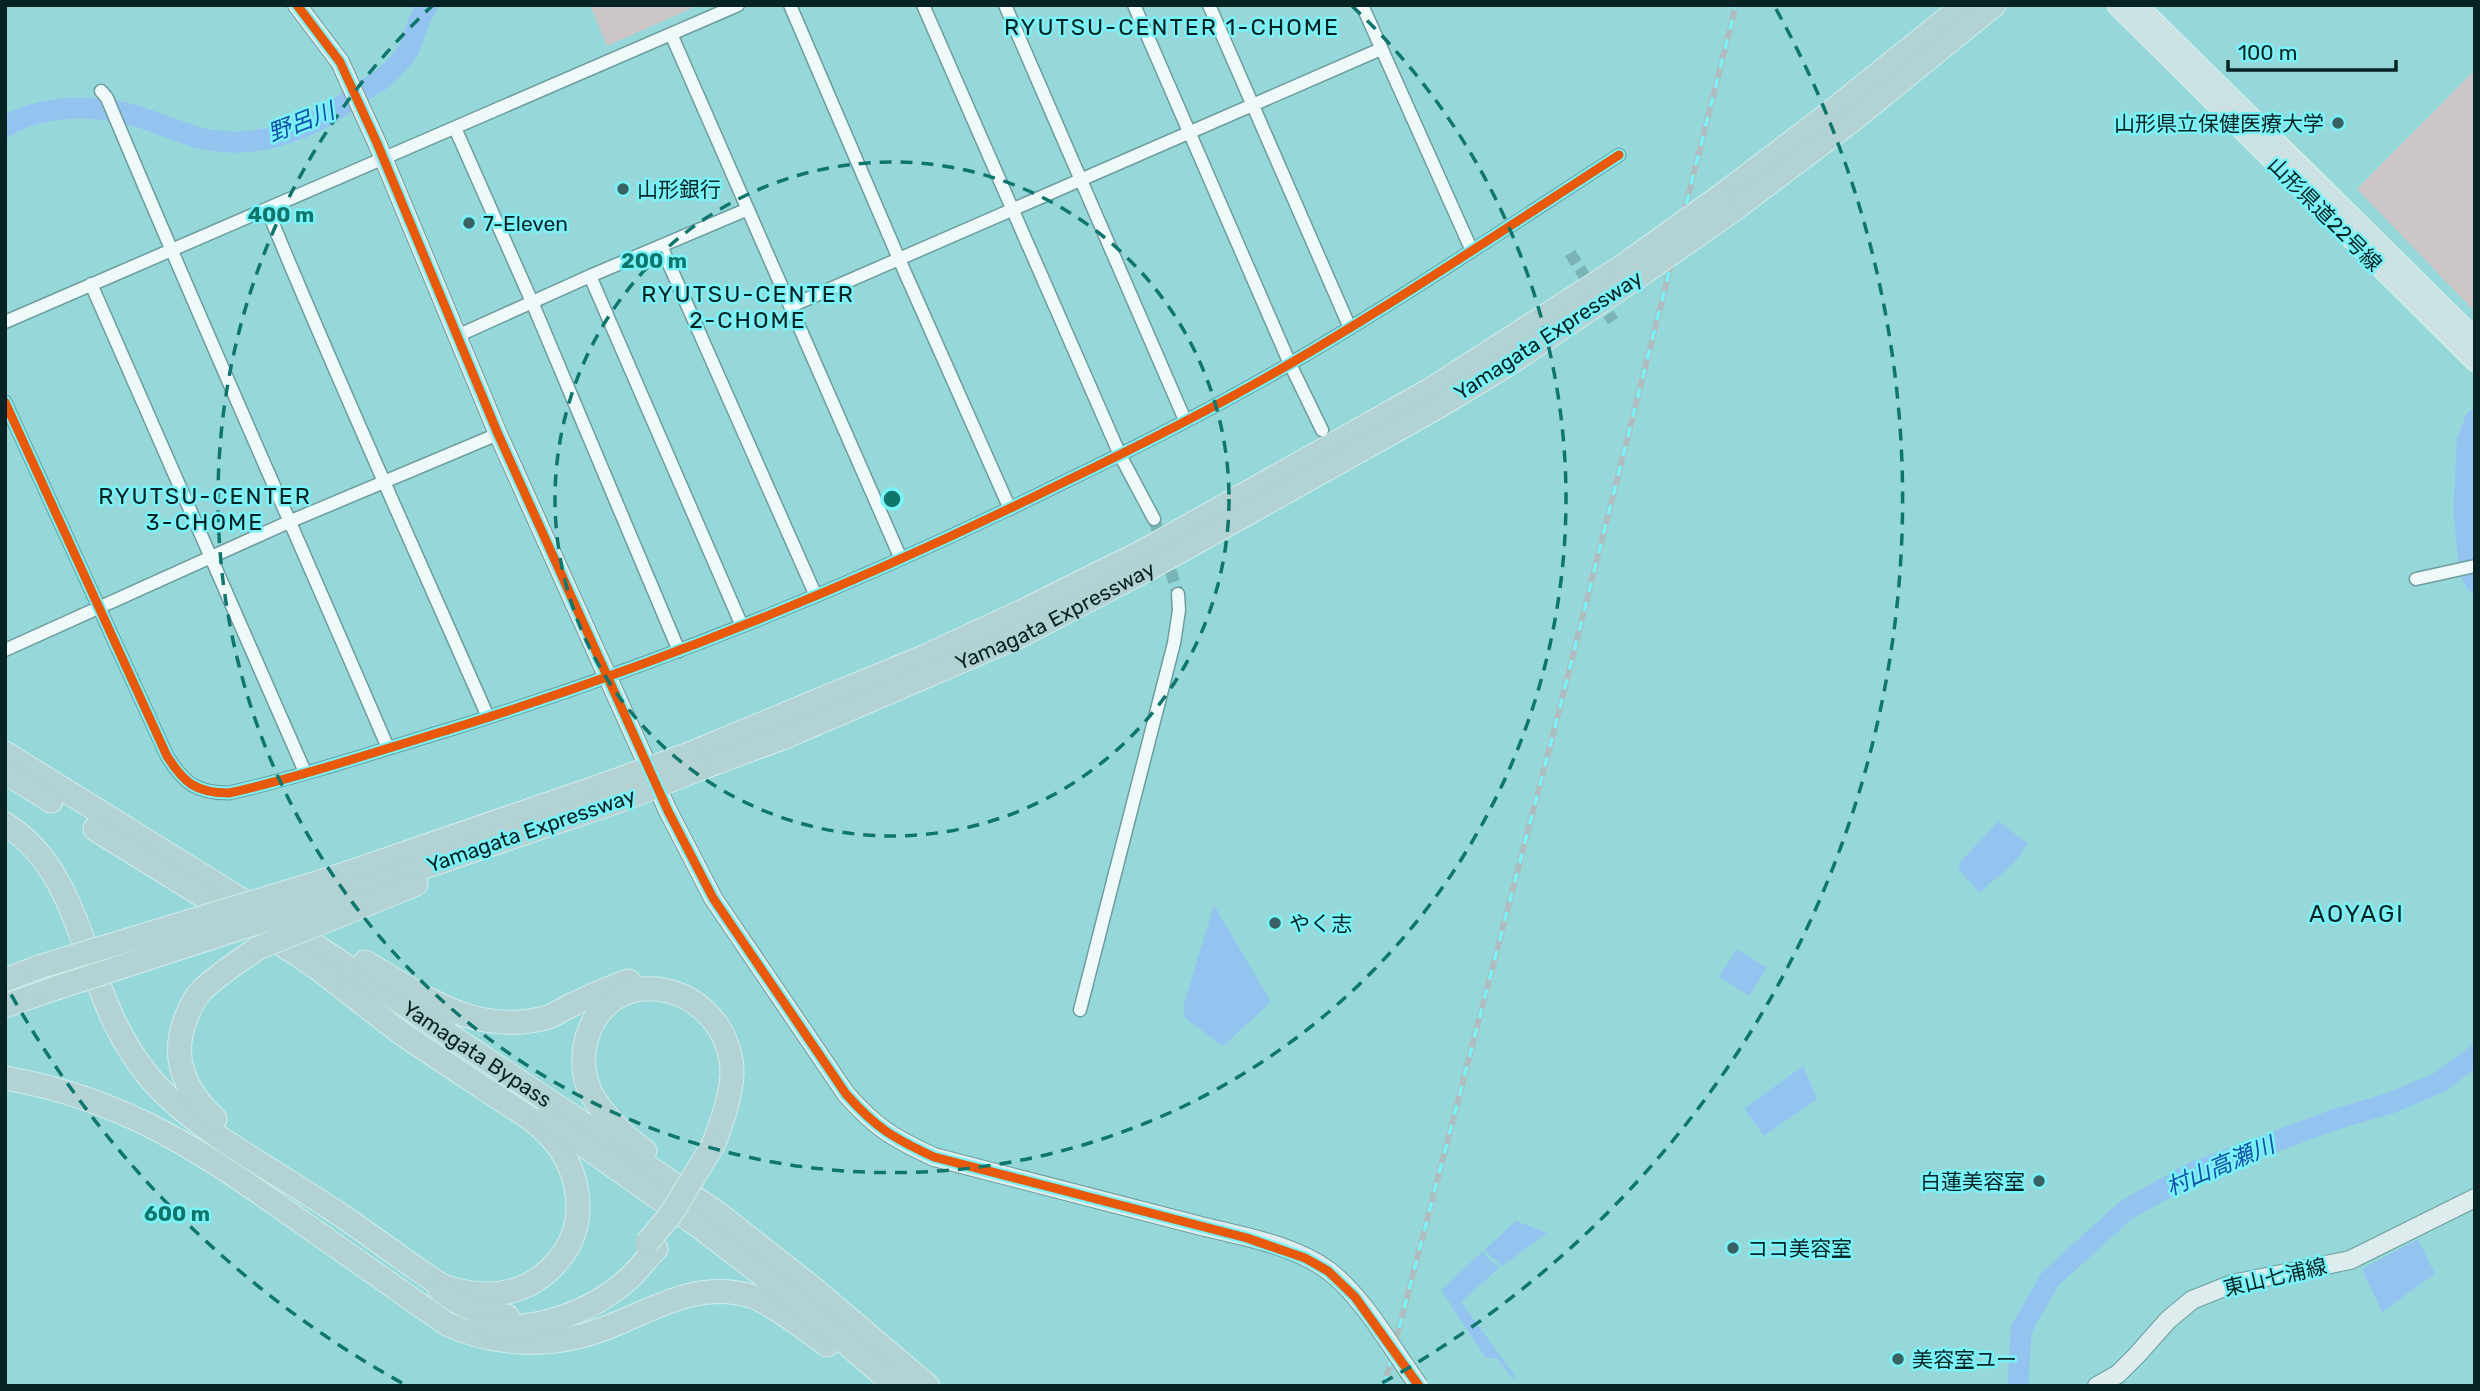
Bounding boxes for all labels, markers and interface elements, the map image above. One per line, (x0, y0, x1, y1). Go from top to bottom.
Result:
district label: RYUTSU-CENTER 1-CHOME (1004, 13, 1340, 41)
scale bar (2228, 28, 2396, 72)
text: 100 m (2238, 40, 2297, 65)
water label: 野呂川 (264, 95, 341, 147)
place label: 山形県立保健医療大学 (2114, 111, 2324, 136)
marker: 山形県立保健医療大学 (2330, 115, 2346, 131)
street label: 山形県道22号線 (2263, 152, 2387, 276)
place label: 山形銀行 (637, 177, 721, 202)
marker: 山形銀行 (615, 181, 631, 197)
text: 400 m (248, 202, 314, 227)
place label: 7-Eleven (483, 211, 568, 236)
marker: 7-Eleven (461, 215, 477, 231)
text: 200 m (621, 248, 687, 273)
street label: Yamagata Expressway (1449, 265, 1647, 405)
district label: RYUTSU-CENTER 2-CHOME (641, 280, 855, 334)
district label: RYUTSU-CENTER 3-CHOME (98, 482, 312, 536)
centre of rings (880, 487, 904, 511)
street label: Yamagata Expressway (952, 555, 1159, 675)
street label: Yamagata Expressway (423, 782, 639, 877)
district label: AOYAGI (2309, 900, 2405, 928)
place label: やく志 (1289, 911, 1352, 936)
marker: やく志 (1267, 915, 1283, 931)
street label: Yamagata Bypass (398, 995, 557, 1112)
water label: 村山高瀬川 (2162, 1129, 2281, 1201)
place label: 白蓮美容室 (1920, 1169, 2025, 1194)
marker: 白蓮美容室 (2031, 1173, 2047, 1189)
text: 600 m (144, 1201, 210, 1226)
place label: ココ美容室 (1747, 1236, 1852, 1261)
marker: ココ美容室 (1725, 1240, 1741, 1256)
street label: 東山七浦線 (2221, 1253, 2329, 1301)
place label: 美容室ユー (1912, 1347, 2017, 1372)
marker: 美容室ユー (1890, 1351, 1906, 1367)

